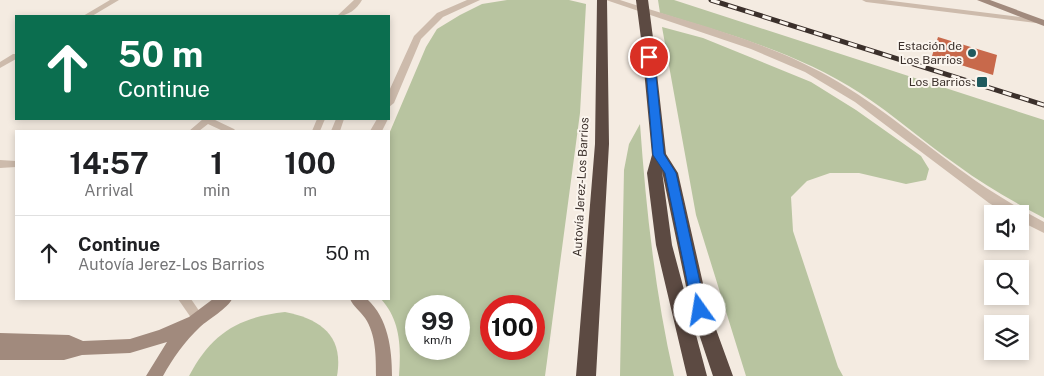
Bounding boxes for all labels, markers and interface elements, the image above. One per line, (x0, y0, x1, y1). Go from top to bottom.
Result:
text: 50 m (118, 34, 203, 75)
icon: ahead (35, 35, 100, 100)
pin (628, 36, 670, 78)
place label: Estación de Los Barrios (898, 39, 962, 67)
icon: arrive (635, 43, 663, 71)
marker: Estación de Los Barrios (966, 47, 978, 59)
place label: Los Barrios (909, 75, 971, 89)
marker: Los Barrios (975, 75, 989, 89)
text: Continue (118, 76, 210, 102)
street label: Autovía Jerez-Los Barrios (570, 117, 592, 257)
text: 14:57 (69, 145, 149, 181)
text: 1 (210, 145, 223, 181)
text: 100 (284, 145, 336, 181)
text: Arrival (84, 181, 134, 200)
text: min (203, 181, 230, 200)
text: m (303, 181, 317, 200)
map controls (984, 205, 1029, 360)
button: sound (984, 205, 1029, 250)
text: Continue (78, 233, 160, 255)
icon: ahead (35, 239, 63, 267)
text: 50 m (325, 242, 370, 264)
text: Autovía Jerez-Los Barrios (78, 255, 265, 274)
button: search (984, 260, 1029, 305)
position arrow (673, 283, 725, 335)
speed limit sign: 100 (480, 295, 545, 360)
text: 99 (421, 306, 454, 336)
button: layers (984, 315, 1029, 360)
text: km/h (423, 333, 452, 347)

